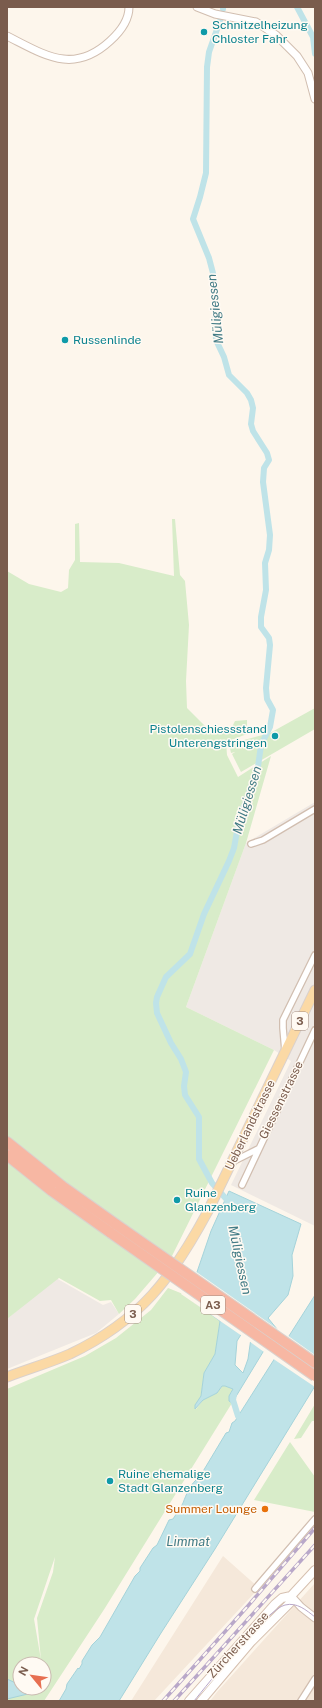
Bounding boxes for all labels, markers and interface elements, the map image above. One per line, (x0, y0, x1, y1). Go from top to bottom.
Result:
place label: Schnitzelheizung Chloster Fahr (212, 18, 308, 46)
marker: Schnitzelheizung Chloster Fahr (199, 27, 209, 37)
water label: Müligiessen (204, 273, 226, 345)
place label: Russenlinde (73, 333, 142, 347)
marker: Russenlinde (60, 335, 70, 345)
place label: Pistolenschiessstand Unterengstringen (150, 722, 267, 750)
marker: Pistolenschiessstand Unterengstringen (270, 731, 280, 741)
water label: Müligiessen (230, 764, 264, 836)
road number: 3 (292, 1012, 308, 1030)
street label: Giessenstrasse (256, 1059, 306, 1141)
street label: Ueberlandstrasse (222, 1077, 278, 1172)
place label: Ruine Glanzenberg (185, 1186, 256, 1214)
marker: Ruine Glanzenberg (172, 1195, 182, 1205)
water label: Müligiessen (225, 1224, 255, 1296)
road number: A3 (201, 1296, 225, 1314)
road number: 3 (125, 1305, 141, 1323)
place label: Ruine ehemalige Stadt Glanzenberg (118, 1467, 223, 1495)
marker: Ruine ehemalige Stadt Glanzenberg (105, 1476, 115, 1486)
place label: Summer Lounge (165, 1502, 257, 1516)
marker: Summer Lounge (260, 1504, 270, 1514)
water label: Limmat (166, 1534, 210, 1549)
street label: Zürcherstrasse (204, 1609, 272, 1681)
north arrow (12, 1656, 52, 1696)
text: N (16, 1664, 31, 1678)

